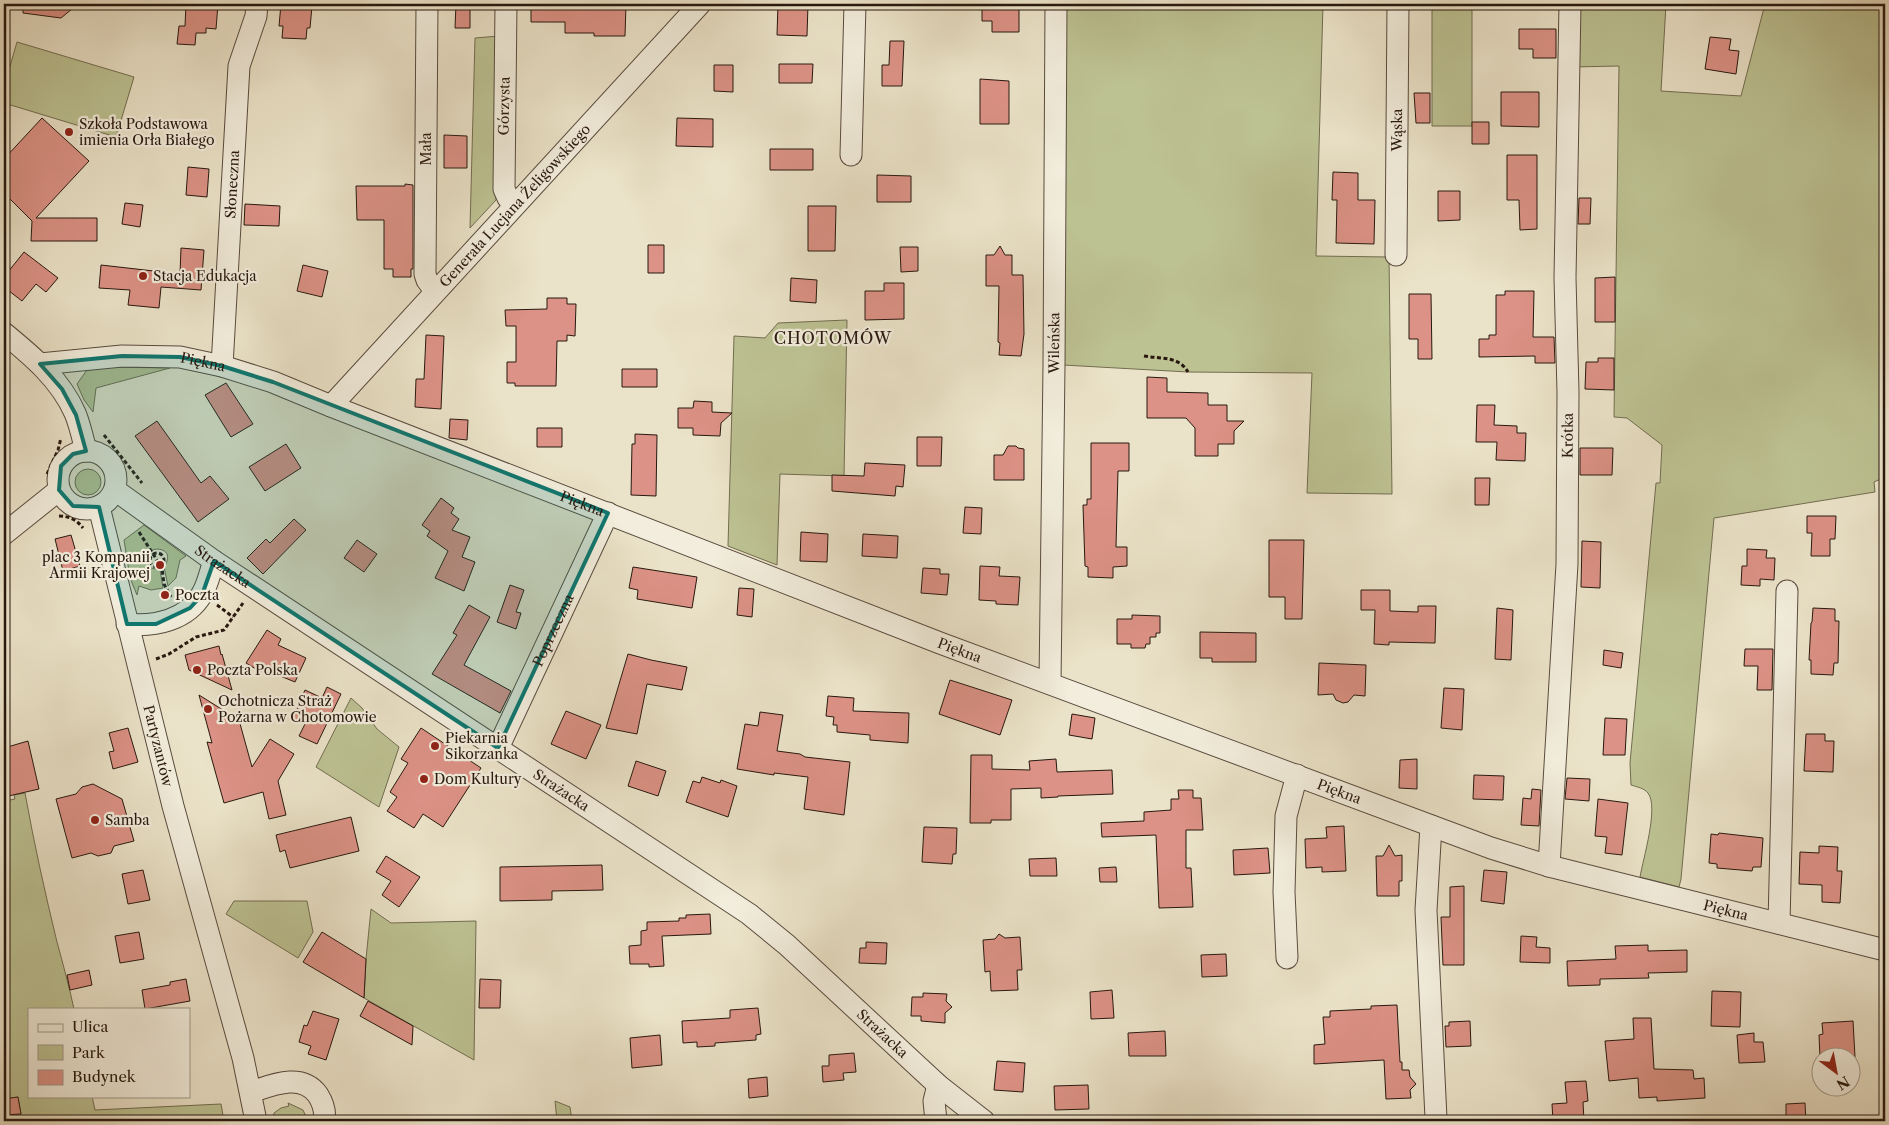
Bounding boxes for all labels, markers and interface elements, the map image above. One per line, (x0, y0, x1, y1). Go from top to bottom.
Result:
street label: Górzysta (494, 76, 514, 136)
street label: Wąska (1388, 108, 1406, 152)
place label: Szkoła Podstawowa imienia Orła Białego (79, 115, 214, 149)
street label: Generała Lucjana Żeligowskiego (436, 120, 594, 291)
marker: Szkoła Podstawowa imienia Orła Białego (63, 126, 75, 138)
street label: Mała (417, 132, 435, 166)
street label: Słoneczna (221, 149, 243, 219)
place label: Stacja Edukacja (153, 267, 257, 285)
marker: Stacja Edukacja (137, 270, 149, 282)
street label: Wileńska (1045, 312, 1063, 375)
district label: CHOTOMÓW (774, 328, 892, 348)
street label: Piękna (179, 348, 228, 376)
street label: Krótka (1559, 412, 1577, 458)
street label: Piękna (558, 487, 607, 521)
street label: Strażacka (191, 541, 255, 592)
place label: plac 3 Kompanii Armii Krajowej (42, 548, 150, 582)
marker: plac 3 Kompanii Armii Krajowej (154, 559, 166, 571)
place label: Poczta (175, 586, 220, 604)
marker: Poczta (159, 589, 171, 601)
street label: Poprzeczna (528, 591, 578, 669)
street label: Piękna (935, 634, 985, 667)
place label: Poczta Polska (207, 661, 298, 679)
marker: Poczta Polska (191, 664, 203, 676)
place label: Ochotnicza Straż Pożarna w Chotomowie (218, 692, 377, 726)
street label: Partyzantów (139, 703, 177, 789)
marker: Ochotnicza Straż Pożarna w Chotomowie (202, 703, 214, 715)
place label: Piekarnia Sikorzanka (445, 729, 519, 763)
marker: Piekarnia Sikorzanka (429, 740, 441, 752)
street label: Strażacka (530, 765, 593, 816)
place label: Dom Kultury (434, 770, 522, 788)
marker: Dom Kultury (418, 773, 430, 785)
street label: Piękna (1315, 775, 1364, 808)
place label: Samba (105, 811, 150, 829)
marker: Samba (89, 814, 101, 826)
street label: Piękna (1702, 896, 1751, 925)
street label: Strażacka (853, 1005, 912, 1062)
legend (28, 1008, 190, 1098)
text: Ulica (72, 1017, 108, 1036)
text: Park (72, 1043, 106, 1062)
north arrow (1812, 1048, 1862, 1098)
text: Budynek (72, 1067, 137, 1086)
text: N (1833, 1072, 1853, 1094)

